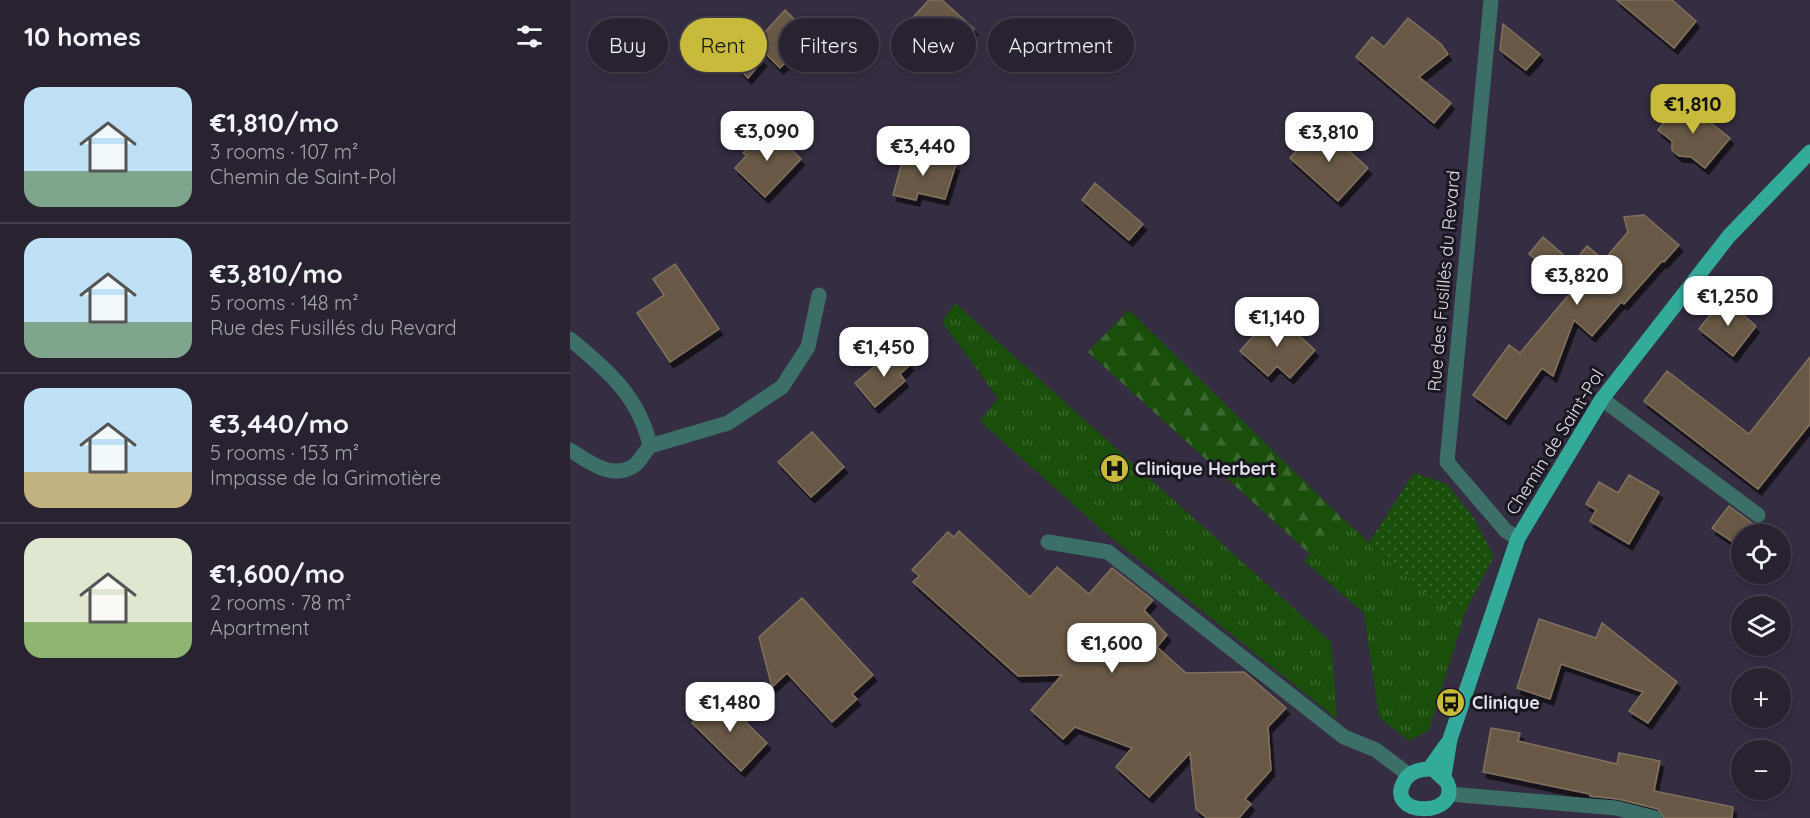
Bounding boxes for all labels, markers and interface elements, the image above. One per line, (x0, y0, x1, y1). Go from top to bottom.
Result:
chip: Buy (588, 18, 668, 72)
chip: Rent (680, 18, 767, 72)
chip: Filters (779, 18, 879, 72)
chip: New (891, 18, 976, 72)
chip: Apartment (988, 18, 1134, 72)
text: 10 homes (24, 20, 141, 53)
icon: filters (513, 20, 546, 53)
pin: €1,810 (1644, 84, 1742, 135)
text: €1,810 (1665, 91, 1721, 116)
text: €1,810/mo (210, 106, 339, 139)
icon: home (72, 111, 144, 183)
pin: €3,090 (718, 111, 816, 162)
pin: €3,810 (1280, 112, 1378, 163)
text: €3,090 (735, 118, 799, 143)
text: €3,810 (1299, 119, 1359, 144)
pin: €3,440 (874, 126, 972, 177)
text: €3,440 (891, 133, 955, 158)
text: 3 rooms · 107 m² (210, 139, 358, 164)
text: Chemin de Saint-Pol (210, 164, 396, 189)
street label: Rue des Fusillés du Revard (1422, 169, 1465, 393)
pin: €3,820 (1528, 255, 1626, 306)
text: €3,810/mo (210, 257, 343, 290)
icon: home (72, 262, 144, 334)
text: €3,820 (1545, 262, 1609, 287)
pin: €1,250 (1679, 276, 1777, 327)
text: €1,250 (1698, 283, 1759, 308)
text: 5 rooms · 148 m² (210, 290, 359, 315)
pin: €1,140 (1228, 297, 1326, 348)
text: €1,140 (1249, 304, 1305, 329)
text: Rue des Fusillés du Revard (210, 315, 457, 340)
pin: €1,450 (835, 327, 933, 378)
text: €1,450 (853, 334, 915, 359)
street label: Chemin de Saint-Pol (1500, 365, 1609, 519)
text: €3,440/mo (210, 407, 349, 440)
icon: home (72, 412, 144, 484)
text: 5 rooms · 153 m² (210, 440, 359, 465)
hospital icon: Clinique Herbert (1098, 453, 1130, 485)
place label: Clinique Herbert (1135, 457, 1276, 480)
text: Impasse de la Grimotière (210, 465, 441, 490)
map controls (1731, 524, 1791, 800)
button: locate (1731, 524, 1791, 584)
text: €1,600/mo (210, 557, 345, 590)
icon: home (72, 562, 144, 634)
text: 2 rooms · 78 m² (210, 590, 352, 615)
button: layers (1731, 596, 1791, 656)
text: Apartment (210, 615, 310, 640)
pin: €1,600 (1063, 623, 1161, 674)
text: €1,600 (1081, 630, 1143, 655)
button: + (1731, 668, 1791, 728)
pin: €1,480 (681, 682, 779, 733)
bus stop icon: Clinique (1435, 687, 1467, 719)
text: €1,480 (700, 689, 760, 714)
place label: Clinique (1472, 691, 1540, 714)
button: − (1731, 740, 1791, 800)

